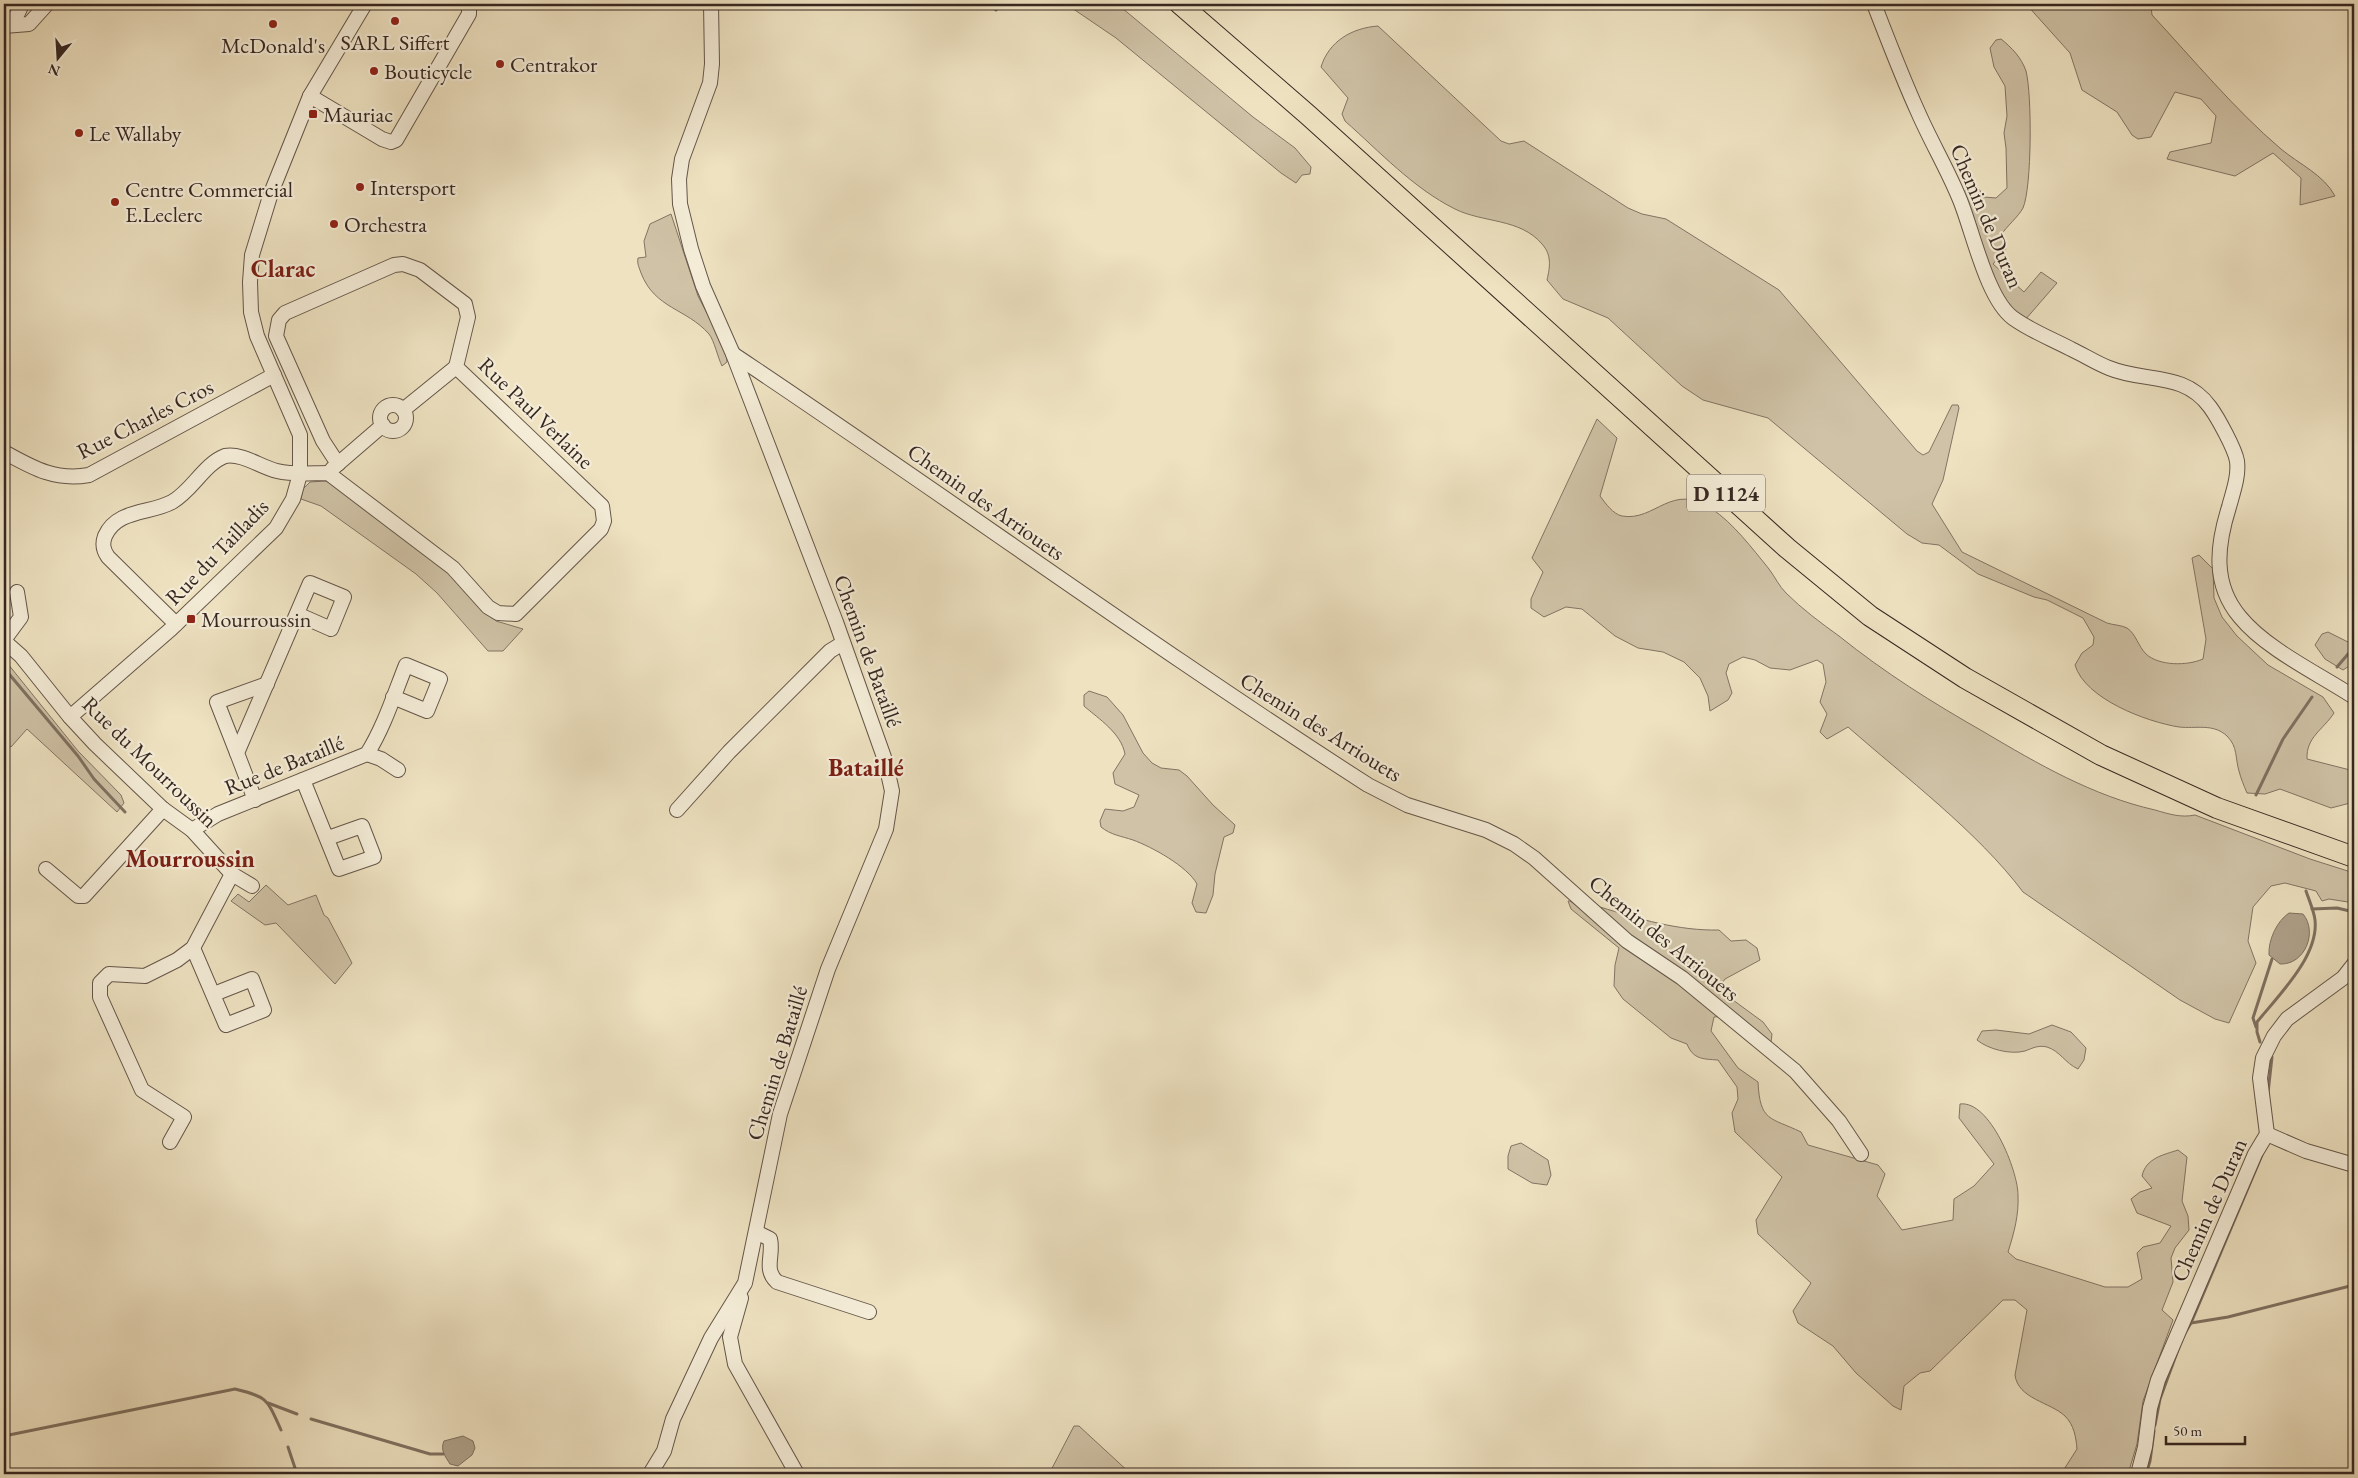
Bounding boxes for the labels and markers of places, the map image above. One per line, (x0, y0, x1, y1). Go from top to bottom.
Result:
marker: SARL Siffert (389, 15, 401, 27)
marker: McDonald's (267, 18, 279, 30)
place label: SARL Siffert (341, 28, 450, 57)
place label: McDonald's (221, 31, 325, 60)
place label: Centrakor (510, 50, 598, 79)
place label: Bouticycle (384, 57, 473, 86)
marker: Centrakor (494, 58, 506, 70)
marker: Bouticycle (368, 65, 380, 77)
place label: Mauriac (323, 100, 393, 129)
marker: Mauriac (307, 108, 319, 120)
place label: Le Wallaby (89, 119, 182, 148)
marker: Le Wallaby (73, 127, 85, 139)
place label: Intersport (370, 173, 456, 202)
place label: Centre Commercial E.Leclerc (125, 175, 293, 229)
marker: Intersport (354, 181, 366, 193)
marker: Centre Commercial E.Leclerc (109, 196, 121, 208)
place label: Orchestra (344, 210, 427, 239)
marker: Orchestra (328, 218, 340, 230)
place label: Mourroussin (201, 605, 312, 634)
marker: Mourroussin (185, 613, 197, 625)

